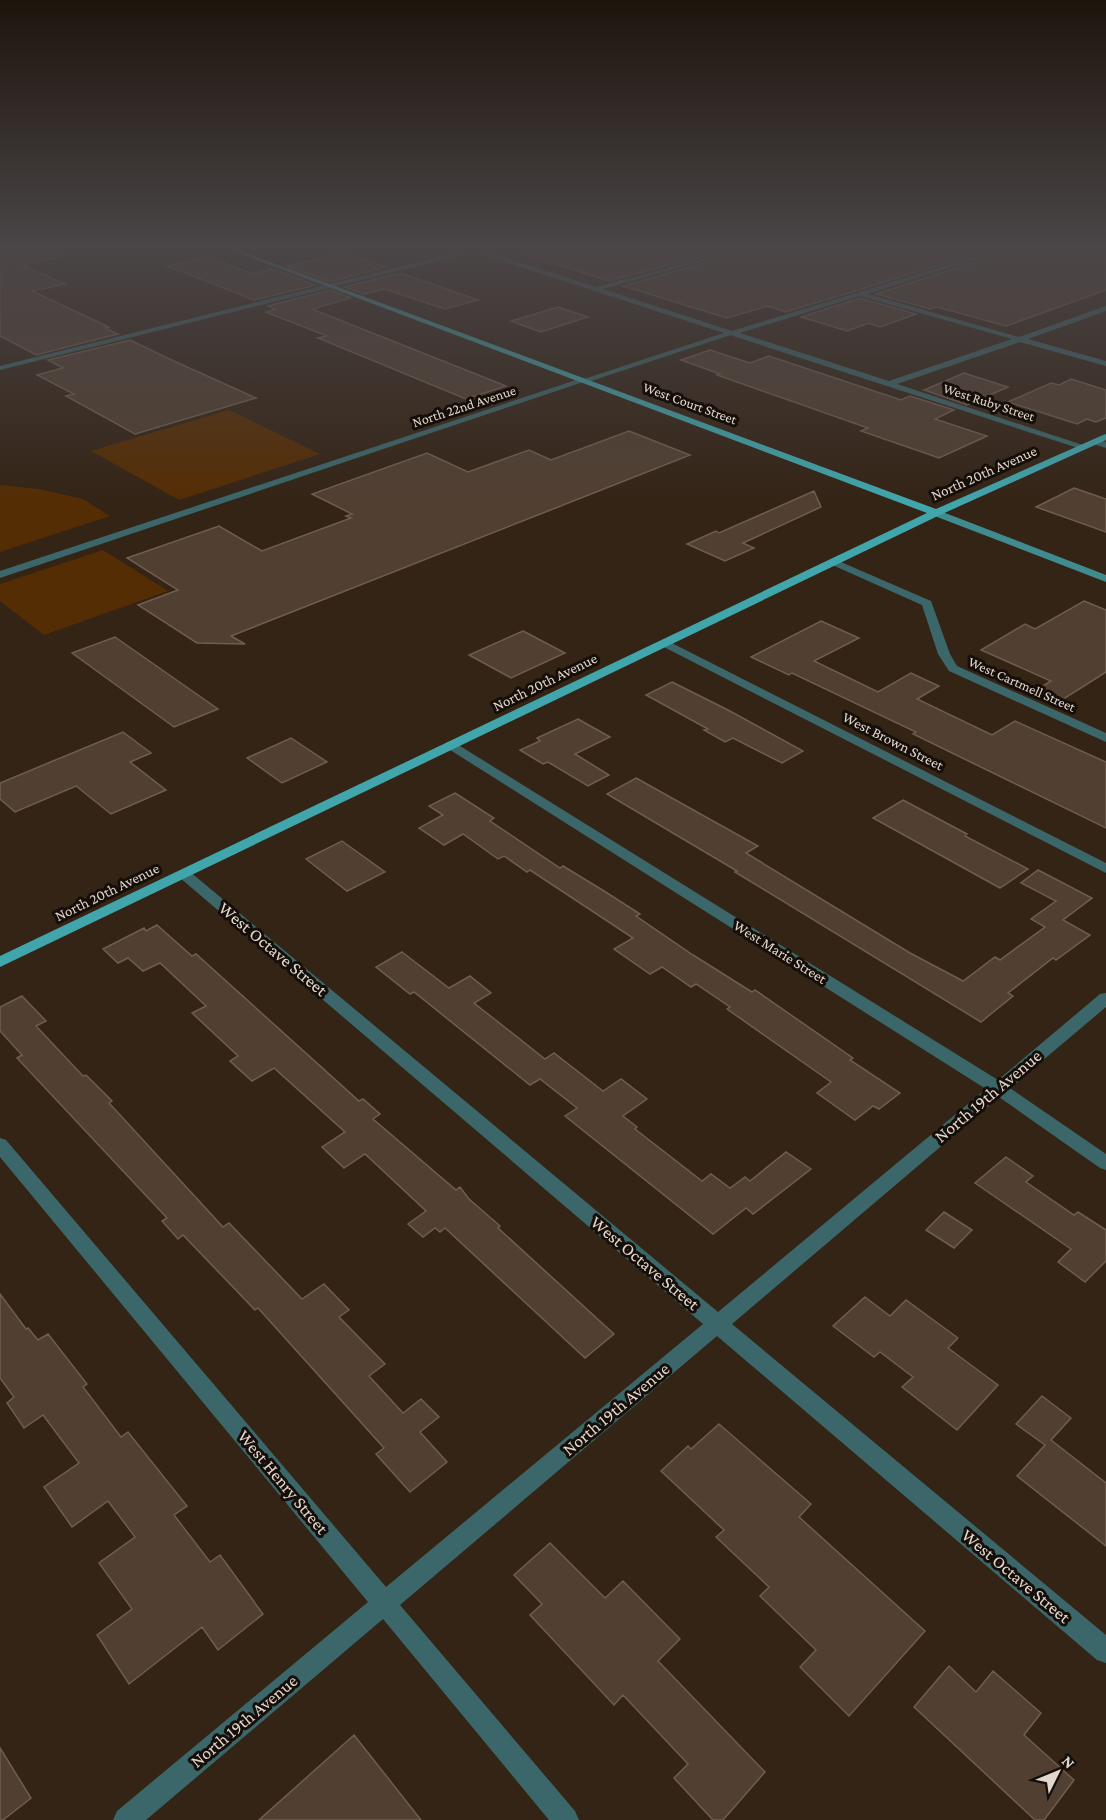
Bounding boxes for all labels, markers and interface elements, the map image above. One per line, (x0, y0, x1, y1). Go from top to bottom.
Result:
street label: West Court Street (641, 379, 739, 428)
street label: West Ruby Street (941, 380, 1037, 424)
street label: North 22nd Avenue (410, 382, 518, 430)
street label: North 20th Avenue (929, 442, 1040, 503)
street label: North 20th Avenue (490, 650, 600, 714)
street label: West Cartmell Street (966, 653, 1078, 715)
street label: West Brown Street (840, 709, 947, 774)
street label: North 20th Avenue (52, 860, 162, 924)
street label: West Octave Street (215, 898, 332, 1001)
street label: West Marie Street (731, 917, 830, 988)
street label: North 19th Avenue (931, 1045, 1046, 1146)
street label: West Octave Street (587, 1212, 704, 1315)
street label: North 19th Avenue (559, 1358, 674, 1459)
street label: West Henry Street (234, 1426, 333, 1539)
street label: West Octave Street (958, 1525, 1075, 1628)
street label: North 19th Avenue (187, 1670, 302, 1771)
north arrow (1028, 1742, 1088, 1802)
text: N (1059, 1752, 1079, 1772)

